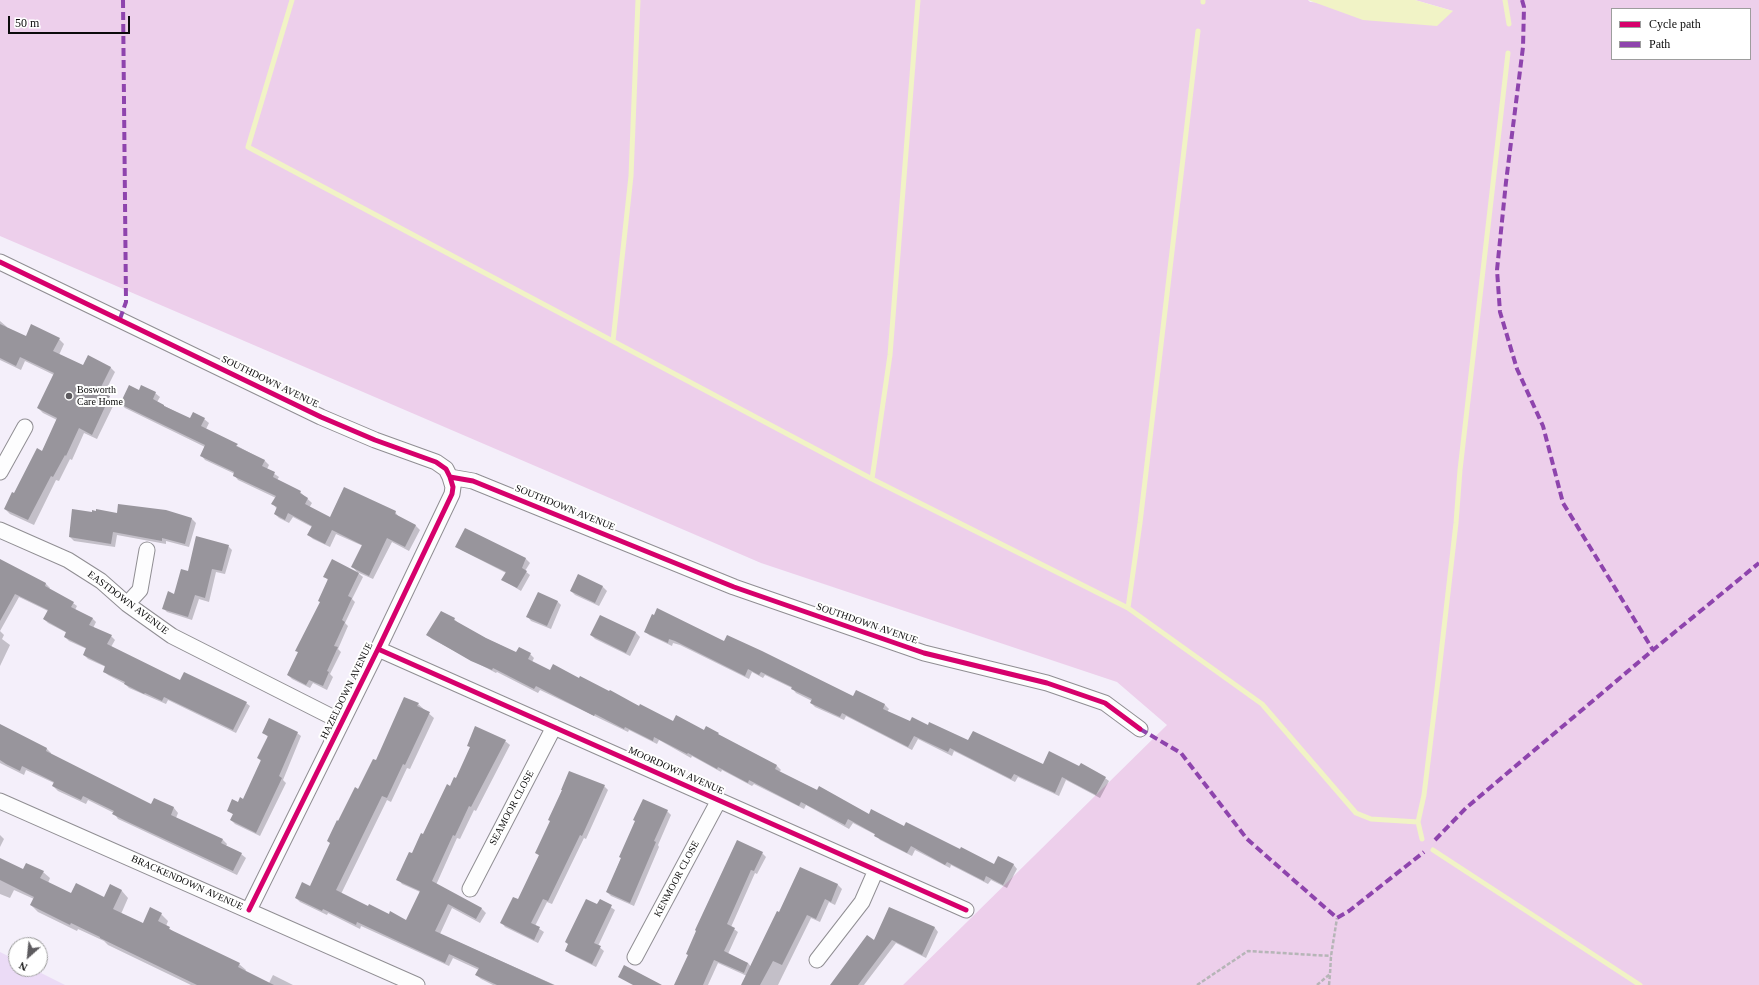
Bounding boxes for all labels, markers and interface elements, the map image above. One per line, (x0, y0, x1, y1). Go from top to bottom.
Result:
scale bar (10, 8, 132, 34)
legend (1611, 8, 1751, 60)
text: 50 m (15, 16, 39, 30)
text: Cycle path (1649, 17, 1701, 31)
text: Path (1649, 37, 1670, 51)
street label: SOUTHDOWN AVENUE (219, 353, 321, 411)
place label: Bosworth Care Home (77, 384, 123, 408)
marker: Bosworth Care Home (64, 391, 74, 401)
street label: SOUTHDOWN AVENUE (513, 482, 617, 534)
street label: EASTDOWN AVENUE (85, 569, 171, 637)
street label: SOUTHDOWN AVENUE (815, 601, 919, 647)
street label: HAZELDOWN AVENUE (318, 641, 376, 741)
street label: MOORDOWN AVENUE (626, 744, 726, 798)
street label: SEAMOOR CLOSE (487, 769, 537, 847)
street label: KENMOOR CLOSE (652, 839, 702, 919)
street label: BRACKENDOWN AVENUE (129, 853, 245, 913)
north arrow (8, 937, 48, 977)
text: N (17, 960, 29, 974)

